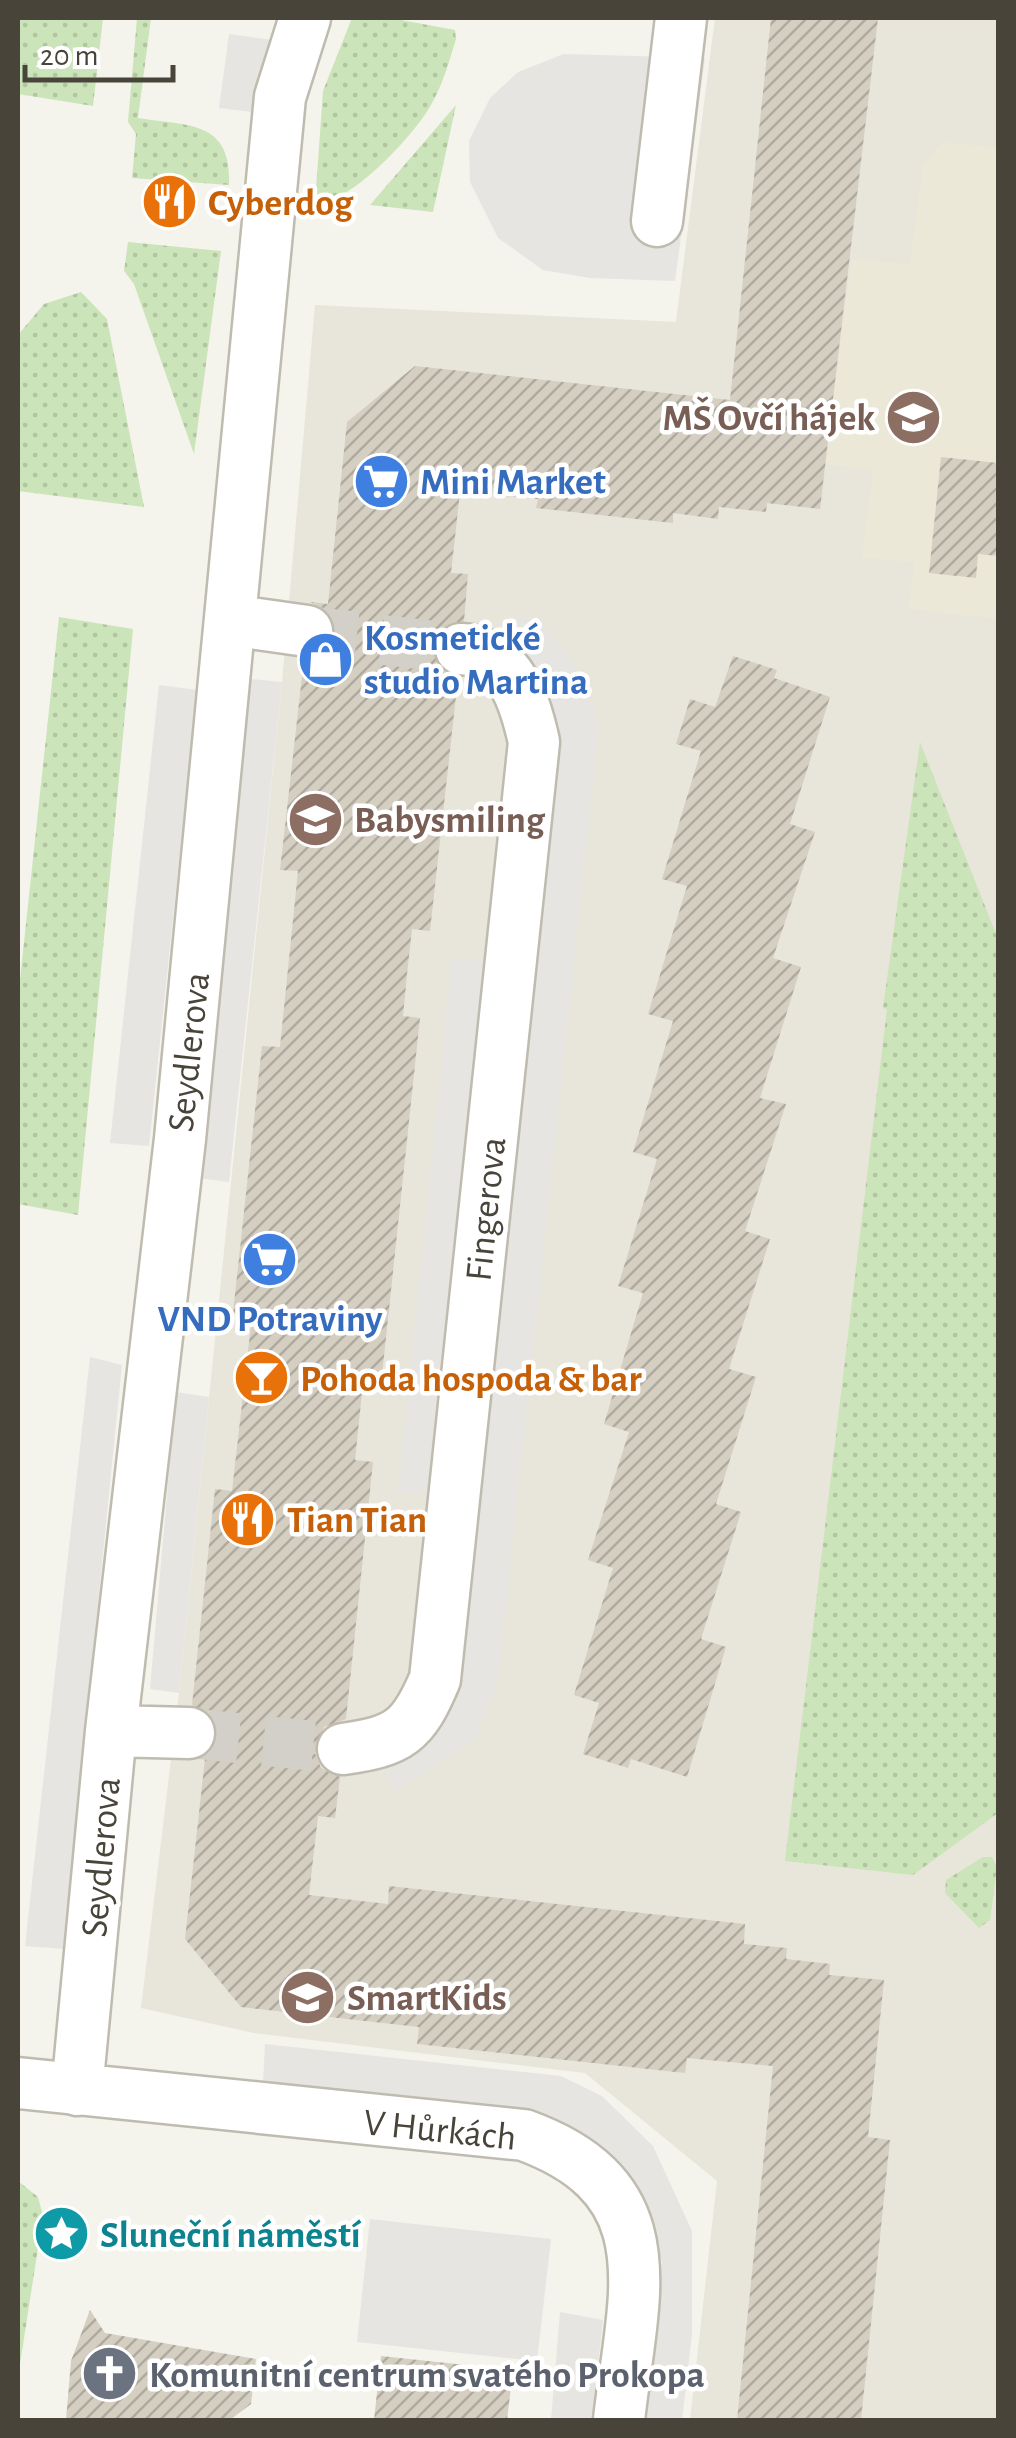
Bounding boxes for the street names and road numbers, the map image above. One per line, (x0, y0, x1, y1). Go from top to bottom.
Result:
street label: Seydlerova (163, 970, 217, 1134)
street label: Fingerova (461, 1135, 513, 1283)
street label: Seydlerova (76, 1776, 128, 1939)
street label: V Hůrkách (362, 2104, 518, 2158)

